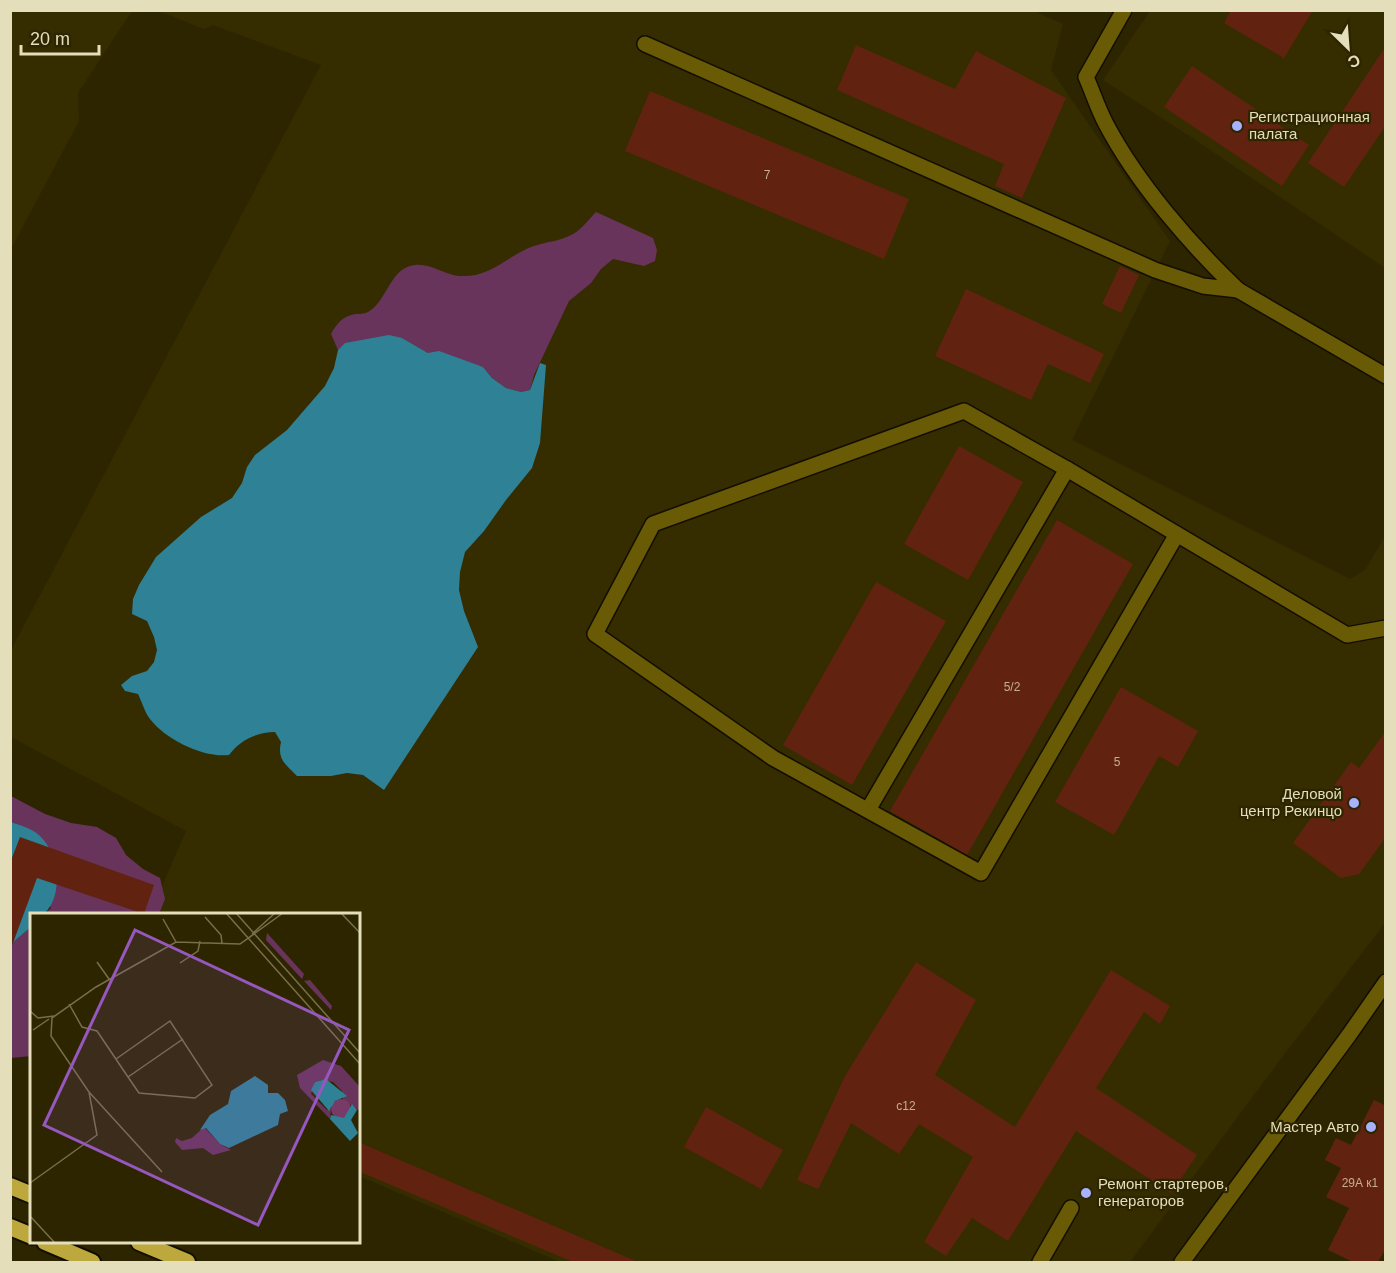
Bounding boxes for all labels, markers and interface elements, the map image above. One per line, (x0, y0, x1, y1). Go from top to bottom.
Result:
scale bar (21, 18, 99, 56)
north arrow (1318, 18, 1378, 78)
text: 20 m (30, 29, 70, 49)
text: С (1345, 51, 1363, 71)
place label: Регистрационная палата (1249, 108, 1370, 142)
marker: Регистрационная палата (1230, 119, 1244, 133)
house number: 7 (764, 168, 771, 182)
house number: 5/2 (1004, 680, 1021, 694)
house number: 5 (1114, 755, 1121, 769)
place label: Деловой центр Рекинцо (1240, 785, 1342, 819)
marker: Деловой центр Рекинцо (1347, 796, 1361, 810)
inset map (30, 913, 360, 1243)
house number: с12 (896, 1099, 916, 1113)
place label: Мастер Авто (1270, 1118, 1359, 1135)
marker: Мастер Авто (1364, 1120, 1378, 1134)
place label: Ремонт стартеров, генераторов (1098, 1175, 1228, 1209)
house number: 29А к1 (1342, 1176, 1379, 1190)
marker: Ремонт стартеров, генераторов (1079, 1186, 1093, 1200)

